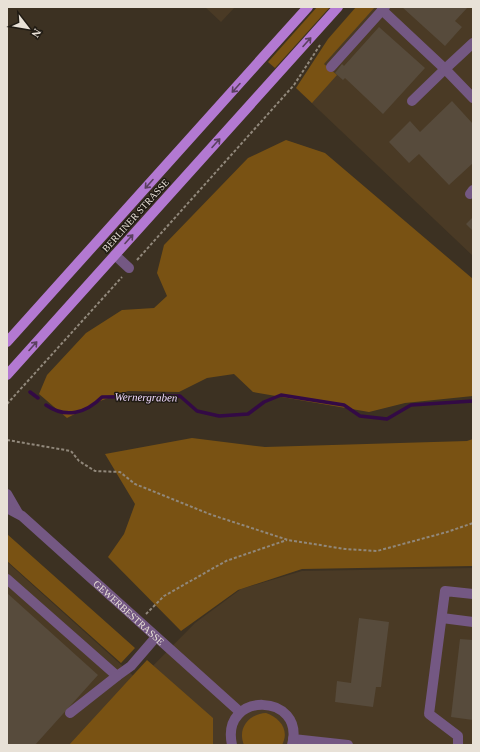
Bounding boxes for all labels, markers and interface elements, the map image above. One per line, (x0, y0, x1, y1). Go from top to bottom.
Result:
north arrow (8, 8, 48, 48)
text: N (29, 27, 44, 40)
one-way arrow (302, 37, 311, 48)
one-way arrow (231, 83, 240, 93)
one-way arrow (211, 138, 220, 148)
street label: BERLINER STRASSE (100, 177, 171, 254)
one-way arrow (144, 179, 153, 189)
one-way arrow (124, 234, 134, 244)
one-way arrow (28, 342, 37, 352)
water label: Wernergraben (115, 390, 178, 404)
street label: GEWERBESTRASSE (91, 578, 166, 647)

